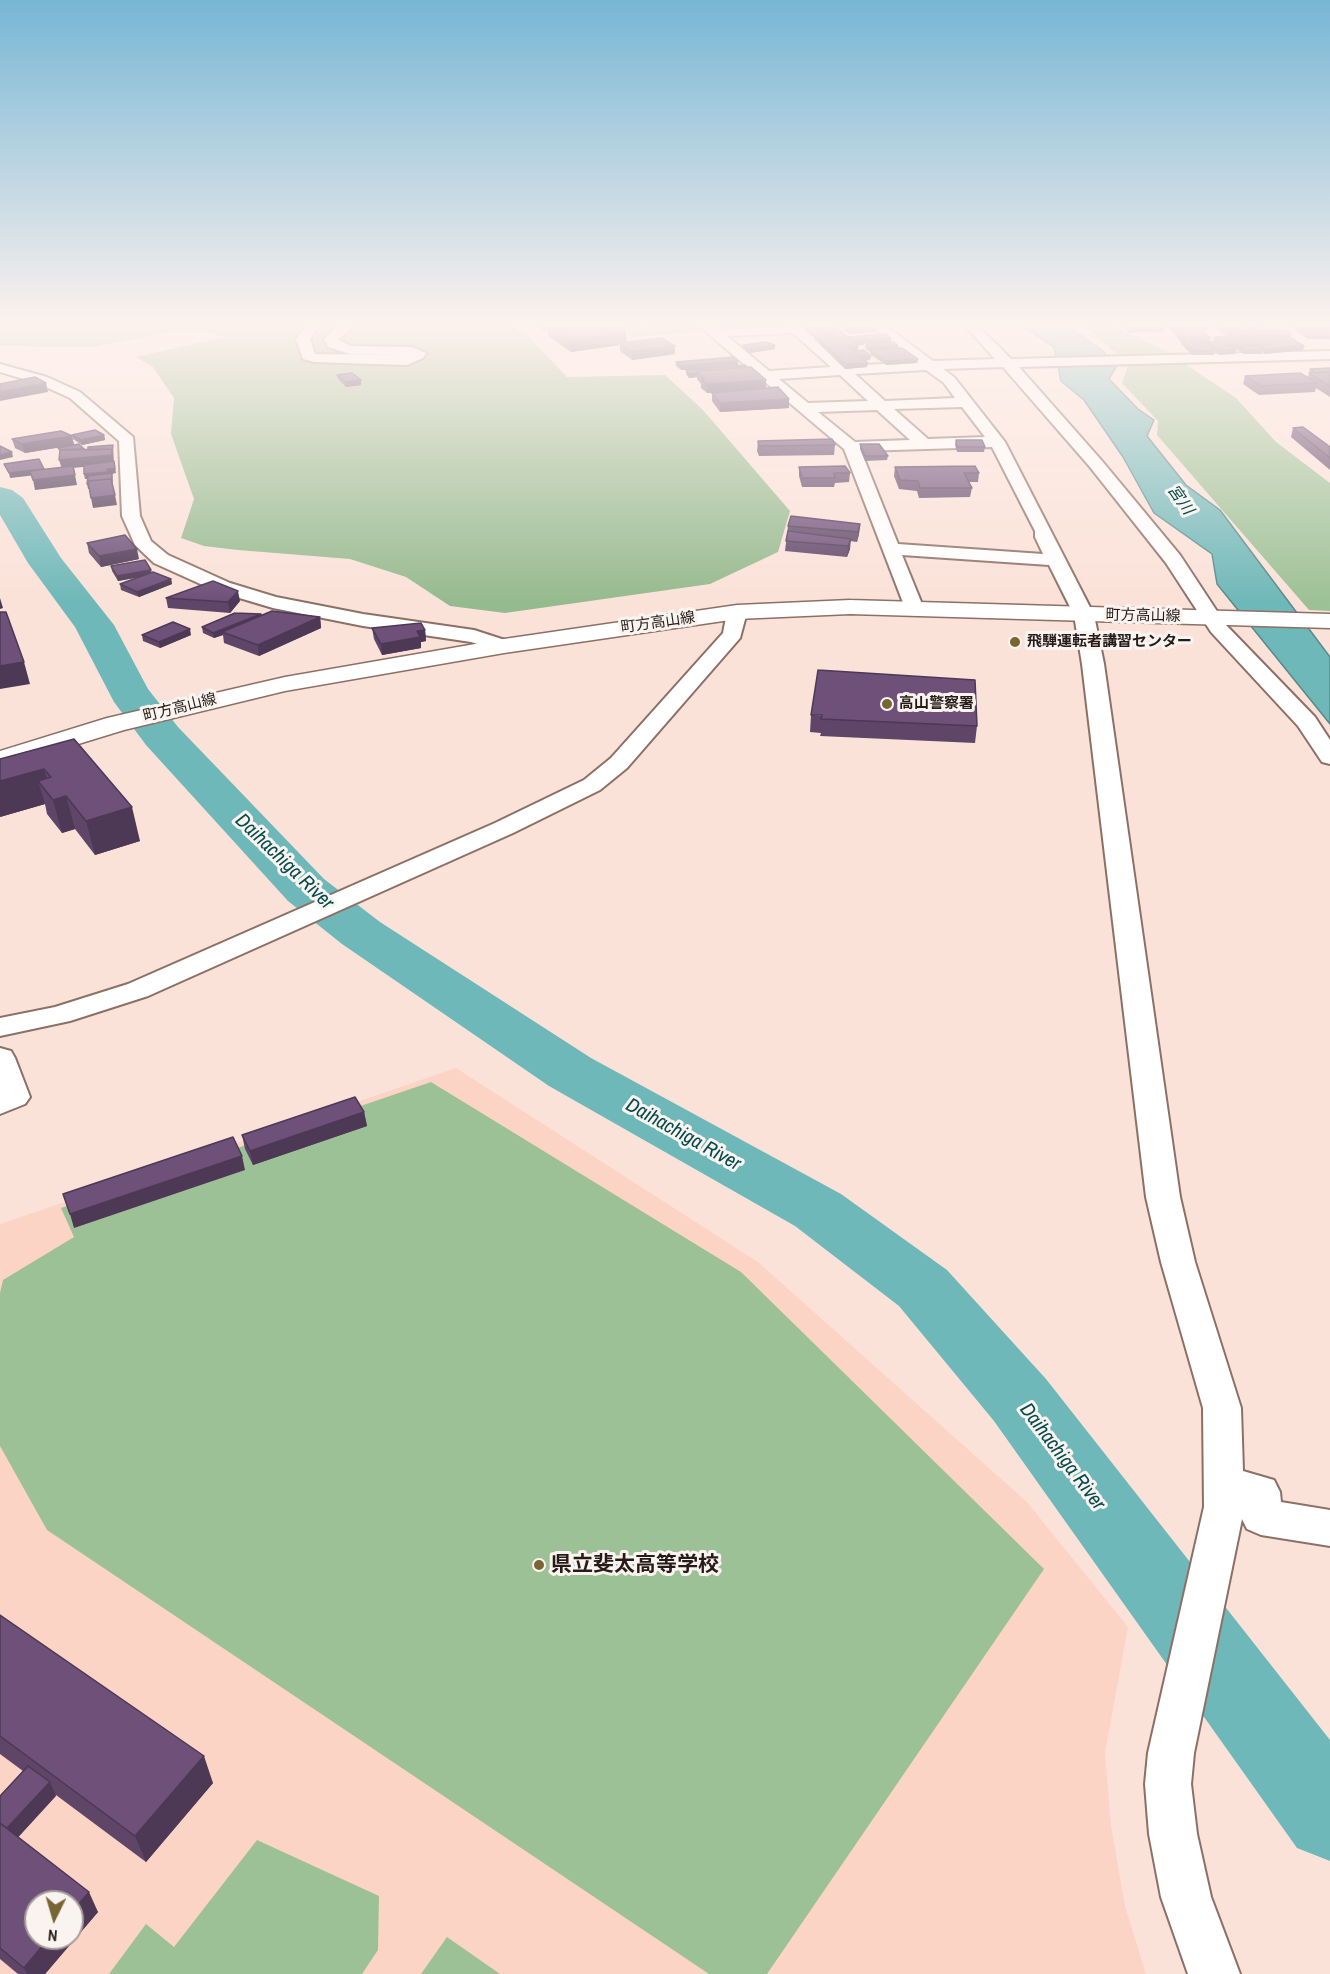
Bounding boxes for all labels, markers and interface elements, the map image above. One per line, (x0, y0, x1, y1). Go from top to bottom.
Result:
water label: 宮川 (1163, 481, 1197, 519)
street label: 町方高山線 (1105, 606, 1181, 626)
street label: 町方高山線 (620, 609, 696, 637)
place label: 飛騨運転者講習センター (1027, 633, 1192, 651)
marker: 飛騨運転者講習センター (1008, 635, 1022, 649)
street label: 町方高山線 (141, 690, 219, 726)
place label: 高山警察署 (899, 695, 974, 713)
marker: 高山警察署 (880, 697, 894, 711)
water label: Daihachiga River (230, 809, 338, 915)
water label: Daihachiga River (621, 1094, 745, 1176)
water label: Daihachiga River (1014, 1399, 1110, 1515)
place label: 県立斐太高等学校 (551, 1552, 719, 1578)
marker: 県立斐太高等学校 (532, 1558, 546, 1572)
north arrow (24, 1890, 84, 1950)
text: N (47, 1925, 58, 1947)

